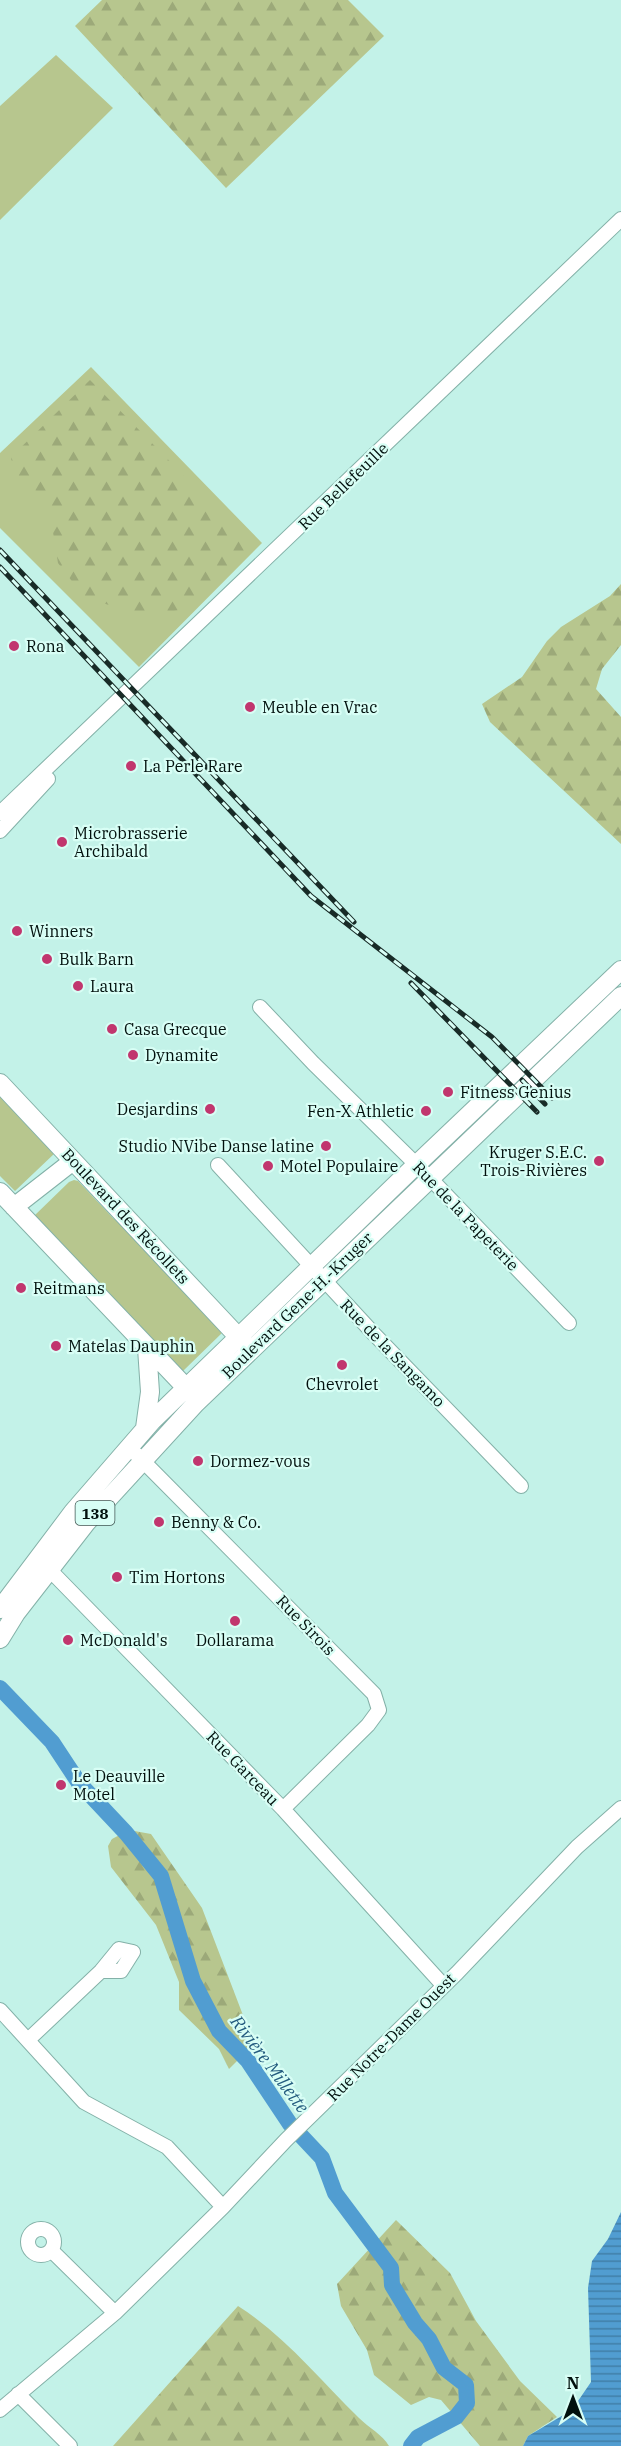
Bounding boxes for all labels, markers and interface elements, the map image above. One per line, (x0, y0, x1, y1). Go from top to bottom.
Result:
street label: Rue Bellefeuille (294, 438, 392, 534)
place label: Rona (26, 636, 65, 656)
marker: Rona (7, 639, 21, 653)
place label: Meuble en Vrac (262, 697, 377, 717)
marker: Meuble en Vrac (243, 700, 257, 714)
place label: La Perle Rare (143, 756, 243, 776)
marker: La Perle Rare (124, 759, 138, 773)
place label: Microbrasserie Archibald (74, 823, 188, 861)
marker: Microbrasserie Archibald (55, 835, 69, 849)
place label: Winners (29, 921, 93, 941)
marker: Winners (10, 924, 24, 938)
place label: Bulk Barn (59, 949, 134, 969)
marker: Bulk Barn (40, 952, 54, 966)
place label: Laura (90, 976, 134, 996)
marker: Laura (71, 979, 85, 993)
place label: Casa Grecque (124, 1019, 227, 1039)
marker: Casa Grecque (105, 1022, 119, 1036)
place label: Dynamite (145, 1045, 218, 1065)
marker: Dynamite (126, 1048, 140, 1062)
place label: Fitness Genius (460, 1082, 571, 1102)
marker: Fitness Genius (441, 1085, 455, 1099)
place label: Desjardins (117, 1099, 198, 1119)
place label: Fen-X Athletic (307, 1101, 414, 1121)
marker: Desjardins (203, 1102, 217, 1116)
marker: Fen-X Athletic (419, 1104, 433, 1118)
place label: Studio NVibe Danse latine (119, 1136, 314, 1156)
marker: Studio NVibe Danse latine (319, 1139, 333, 1153)
place label: Kruger S.E.C. Trois-Rivières (480, 1142, 587, 1180)
street label: Boulevard des Récollets (58, 1144, 194, 1288)
marker: Kruger S.E.C. Trois-Rivières (592, 1154, 606, 1168)
place label: Motel Populaire (280, 1156, 398, 1176)
street label: Rue de la Papeterie (409, 1157, 523, 1275)
marker: Motel Populaire (261, 1159, 275, 1173)
street label: Boulevard Gene-H.-Kruger (217, 1228, 377, 1382)
place label: Reitmans (33, 1278, 105, 1298)
marker: Reitmans (14, 1281, 28, 1295)
street label: Rue de la Sangamo (336, 1295, 450, 1411)
place label: Matelas Dauphin (68, 1336, 195, 1356)
marker: Matelas Dauphin (49, 1339, 63, 1353)
marker: Chevrolet (335, 1358, 349, 1372)
place label: Chevrolet (306, 1374, 379, 1394)
place label: Dormez-vous (210, 1451, 310, 1471)
marker: Dormez-vous (191, 1454, 205, 1468)
road number: 138 (76, 1501, 115, 1525)
place label: Benny & Co. (171, 1512, 261, 1532)
marker: Benny & Co. (152, 1515, 166, 1529)
place label: Tim Hortons (129, 1567, 225, 1587)
marker: Tim Hortons (110, 1570, 124, 1584)
street label: Rue Sirois (272, 1591, 340, 1659)
marker: Dollarama (228, 1614, 242, 1628)
place label: McDonald's (80, 1630, 168, 1650)
place label: Dollarama (196, 1630, 274, 1650)
marker: McDonald's (61, 1633, 75, 1647)
street label: Rue Garceau (203, 1727, 284, 1809)
place label: Le Deauville Motel (73, 1766, 165, 1804)
marker: Le Deauville Motel (54, 1778, 68, 1792)
street label: Rue Notre-Dame Ouest (323, 1969, 459, 2105)
water label: Rivière Millette (225, 2010, 314, 2117)
north arrow (543, 2368, 603, 2428)
text: N (567, 2373, 579, 2393)

